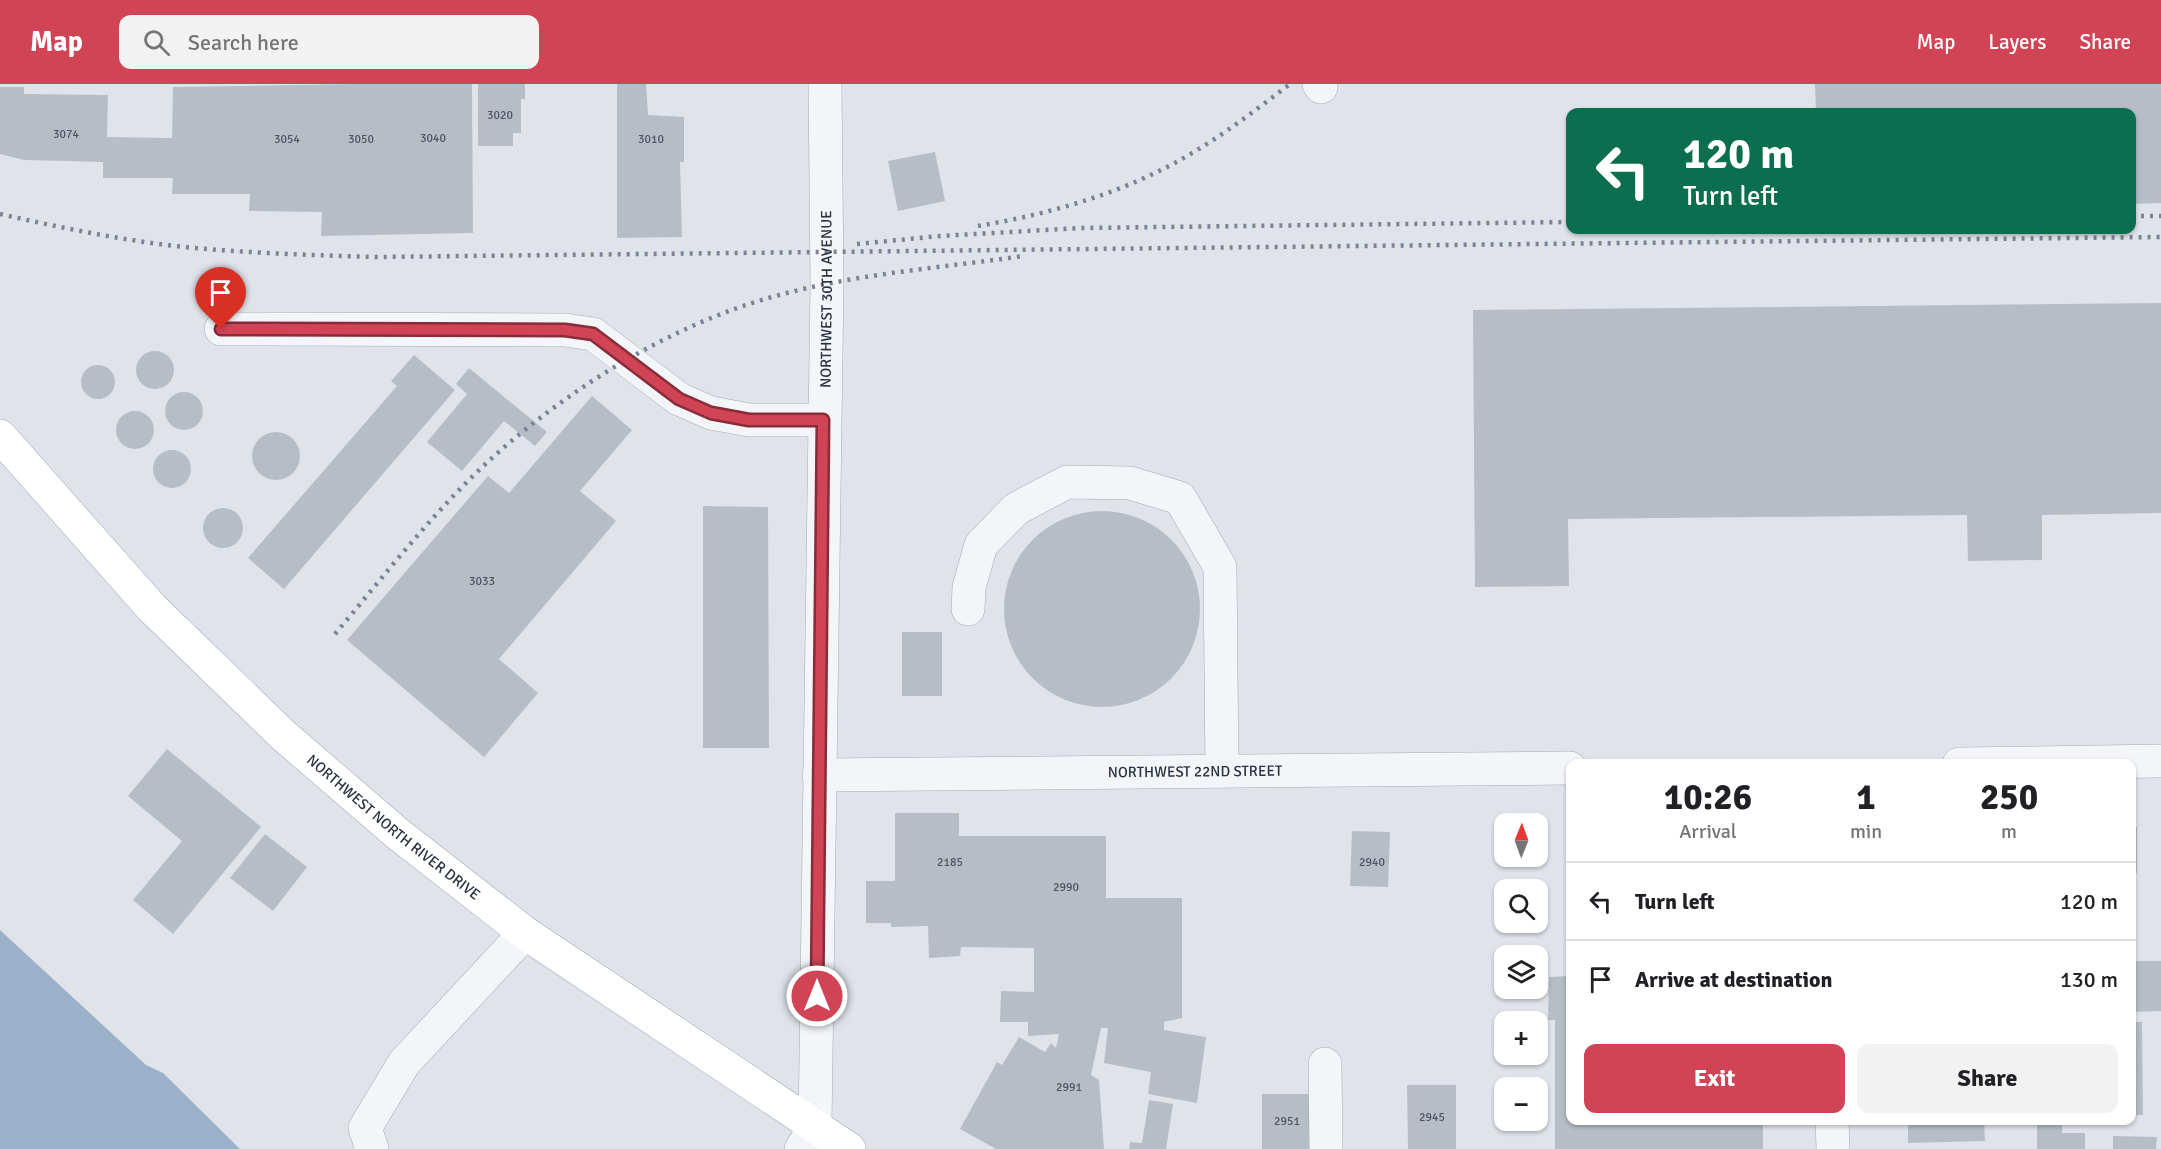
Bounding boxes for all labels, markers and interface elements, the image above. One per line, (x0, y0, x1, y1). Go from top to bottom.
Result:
search box (119, 15, 539, 69)
text: Map (30, 25, 83, 59)
icon: search (140, 26, 173, 59)
text: Search here (188, 29, 299, 56)
text: Map (1917, 29, 1955, 55)
text: Layers (1988, 29, 2046, 55)
text: Share (2079, 29, 2131, 55)
house number: 3020 (487, 108, 513, 123)
house number: 3074 (53, 127, 79, 142)
text: 120 m (1683, 129, 1794, 180)
house number: 3040 (420, 131, 446, 146)
house number: 3054 (274, 132, 300, 147)
house number: 3050 (348, 132, 374, 147)
house number: 3010 (638, 132, 664, 147)
icon: left (1584, 132, 1662, 210)
text: Turn left (1683, 180, 1778, 213)
street label: NORTHWEST 30TH AVENUE (817, 210, 836, 388)
pin (195, 267, 246, 329)
icon: arrive (204, 276, 237, 309)
house number: 3033 (469, 574, 495, 589)
street label: NORTHWEST NORTH RIVER DRIVE (303, 751, 484, 904)
street label: NORTHWEST 22ND STREET (1108, 762, 1283, 781)
text: 10:26 (1664, 775, 1752, 820)
text: 1 (1856, 775, 1876, 820)
text: 250 (1980, 775, 2038, 820)
north arrow (1494, 813, 1548, 867)
map controls (1494, 813, 1548, 1131)
text: Arrival (1679, 819, 1737, 844)
text: min (1850, 819, 1882, 844)
text: m (2001, 819, 2017, 844)
house number: 2185 (937, 855, 963, 870)
house number: 2940 (1359, 855, 1385, 870)
button: search (1494, 879, 1548, 933)
house number: 2990 (1053, 880, 1079, 895)
icon: left (1584, 885, 1617, 918)
text: Turn left (1635, 888, 1715, 915)
text: 120 m (2060, 888, 2118, 915)
button: layers (1494, 945, 1548, 999)
icon: arrive (1584, 963, 1617, 996)
position arrow (785, 964, 849, 1028)
text: Arrive at destination (1635, 966, 1832, 993)
text: 130 m (2060, 966, 2118, 993)
button: + (1494, 1011, 1548, 1065)
button: Exit (1584, 1044, 1845, 1113)
button: Share (1857, 1044, 2118, 1113)
button: − (1494, 1077, 1548, 1131)
house number: 2991 (1056, 1080, 1082, 1095)
house number: 2945 (1419, 1110, 1445, 1125)
house number: 2951 (1274, 1114, 1300, 1129)

